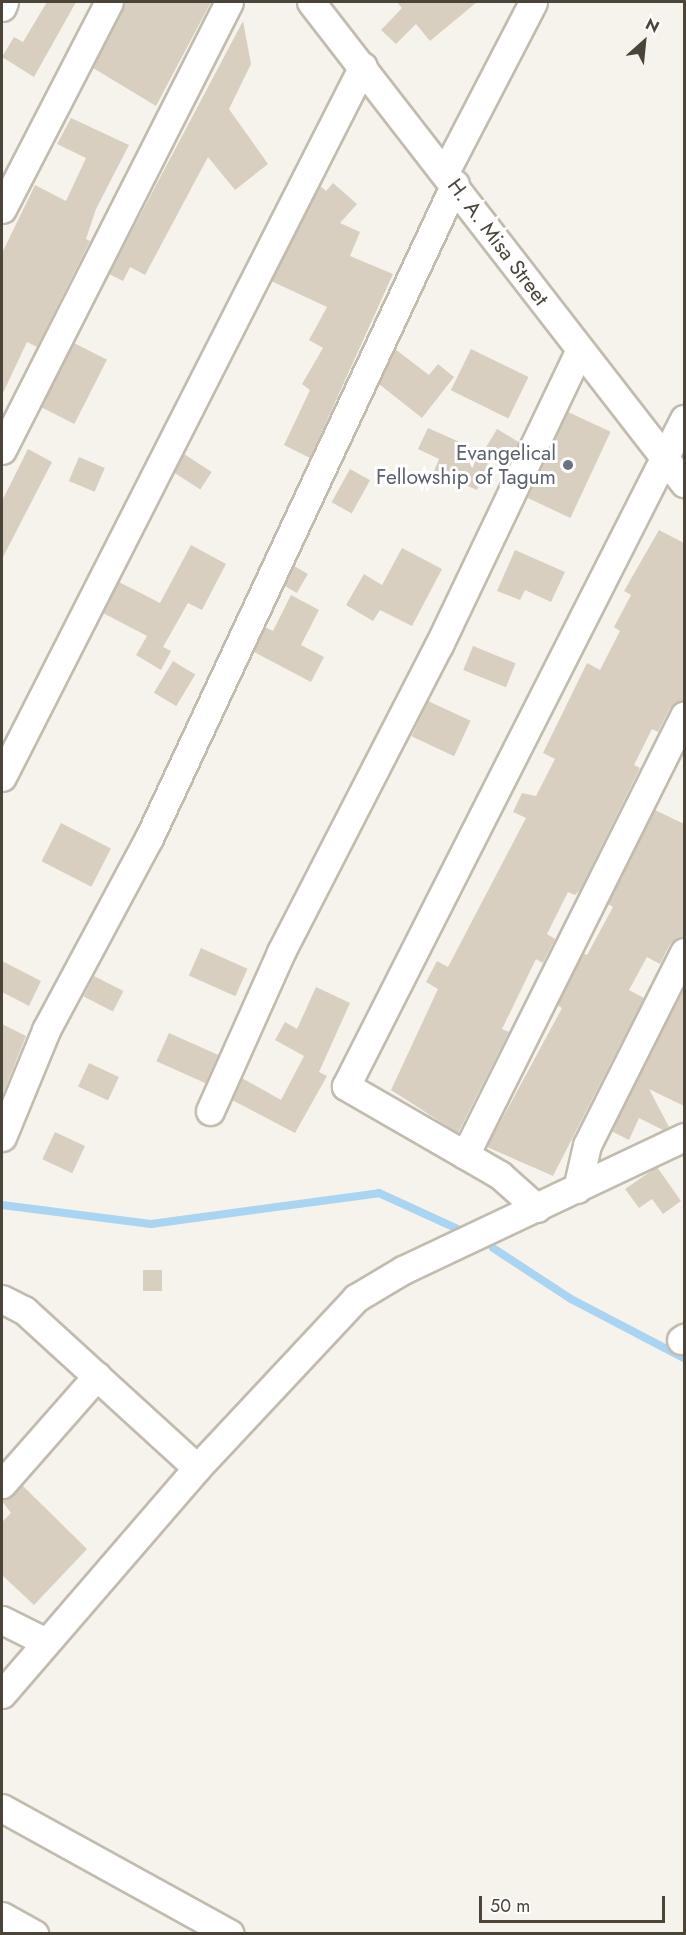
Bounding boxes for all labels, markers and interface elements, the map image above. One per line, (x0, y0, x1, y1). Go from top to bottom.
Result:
north arrow (614, 12, 674, 72)
text: N (642, 12, 663, 39)
street label: H. A. Misa Street (442, 174, 554, 310)
place label: Evangelical Fellowship of Tagum (376, 440, 556, 490)
marker: Evangelical Fellowship of Tagum (561, 458, 575, 472)
scale bar (482, 1884, 668, 1922)
text: 50 m (490, 1893, 530, 1919)

